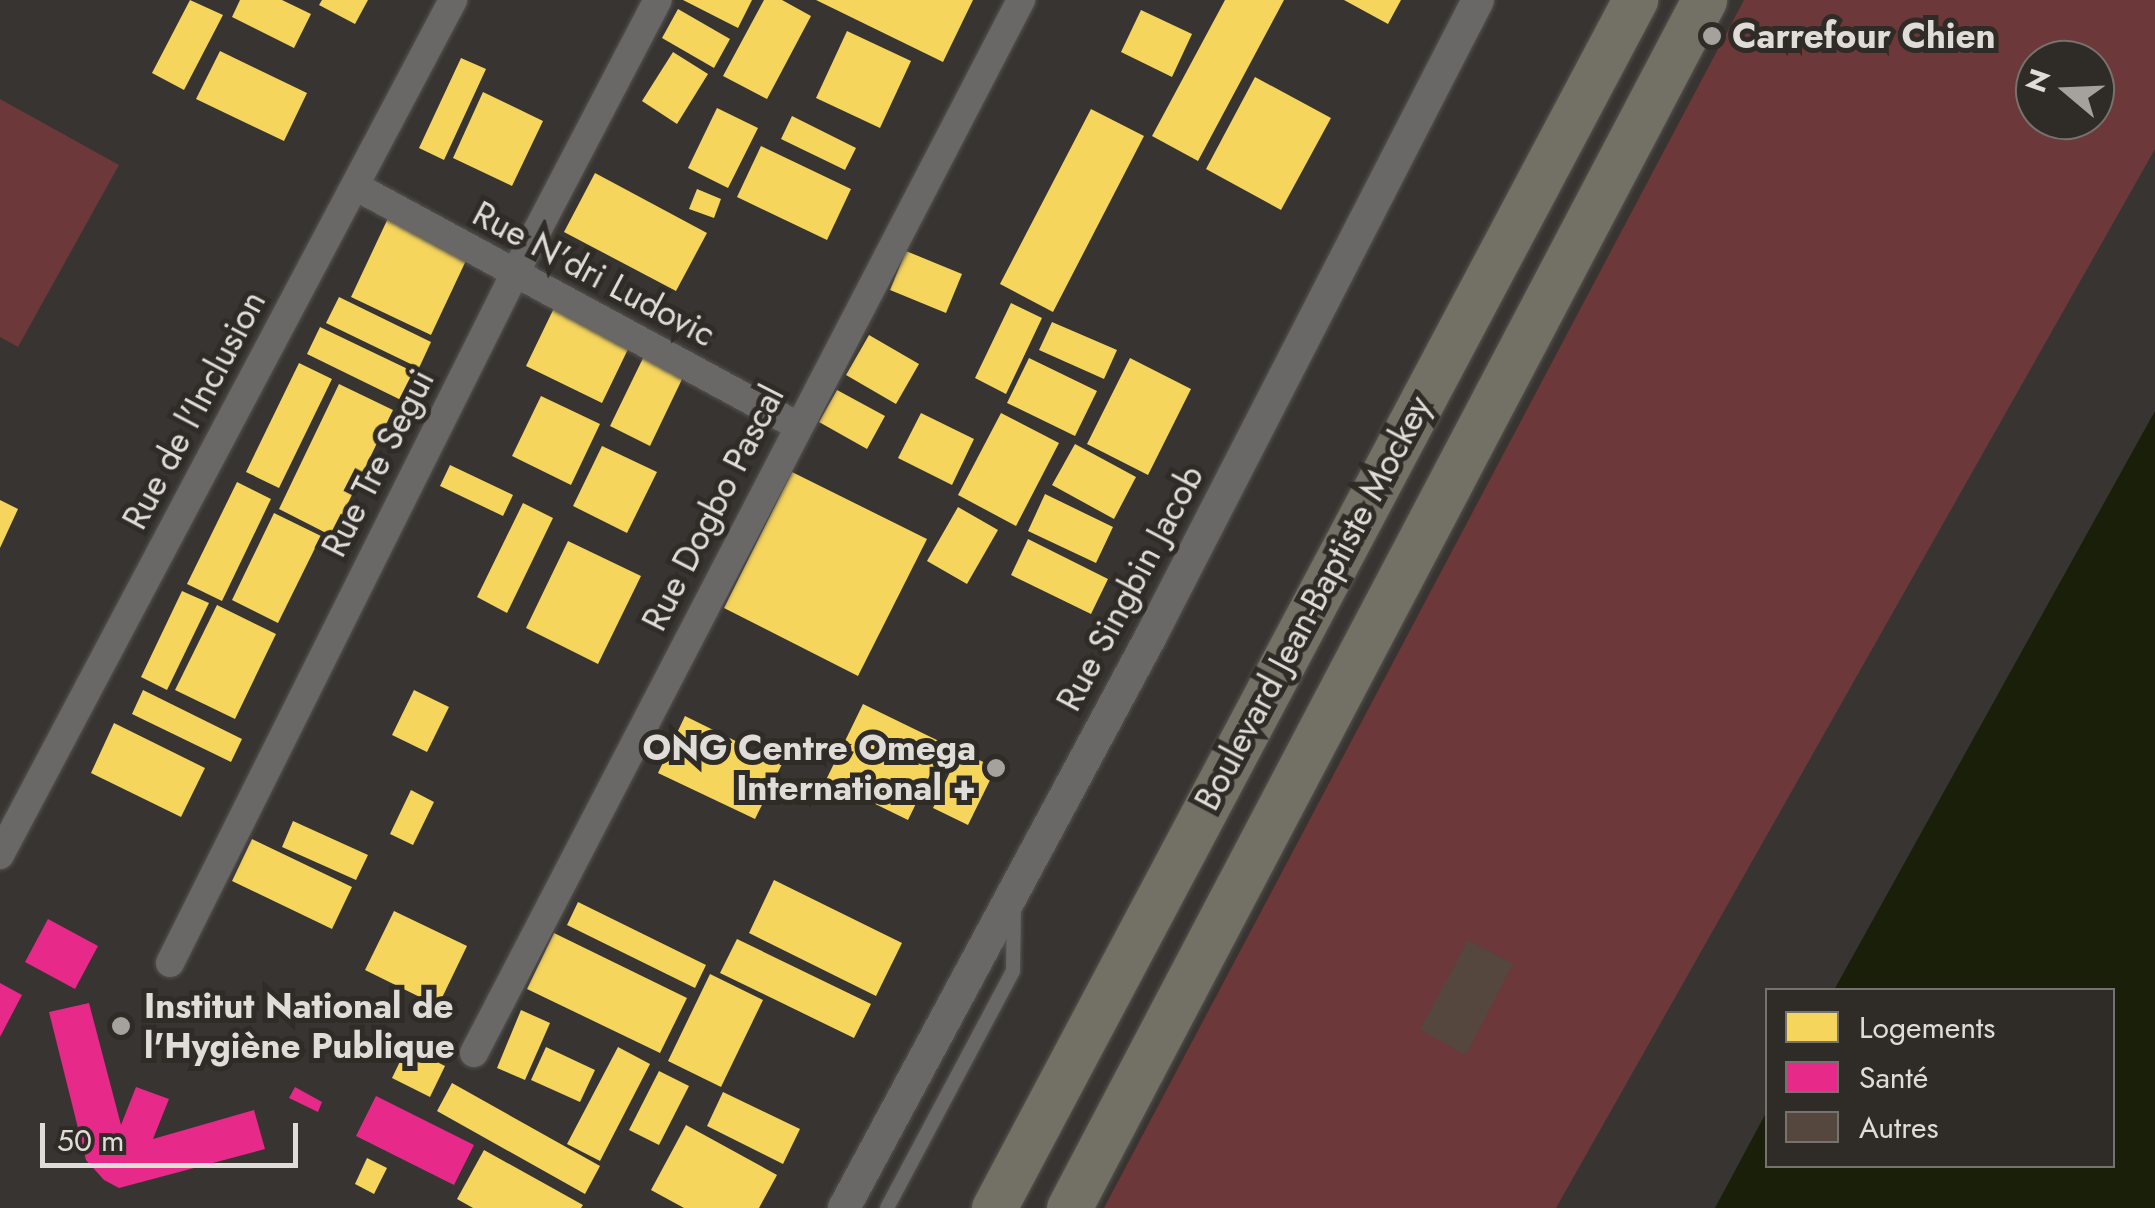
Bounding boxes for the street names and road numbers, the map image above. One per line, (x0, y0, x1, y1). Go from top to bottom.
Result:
street label: Rue N'dri Ludovic (466, 192, 722, 356)
street label: Rue de l'Inclusion (114, 284, 274, 536)
street label: Rue Tre Segui (313, 362, 443, 564)
street label: Rue Dogbo Pascal (633, 378, 793, 638)
street label: Boulevard Jean-Baptiste Mockey (1186, 389, 1440, 817)
street label: Rue Singbin Jacob (1048, 458, 1212, 718)

